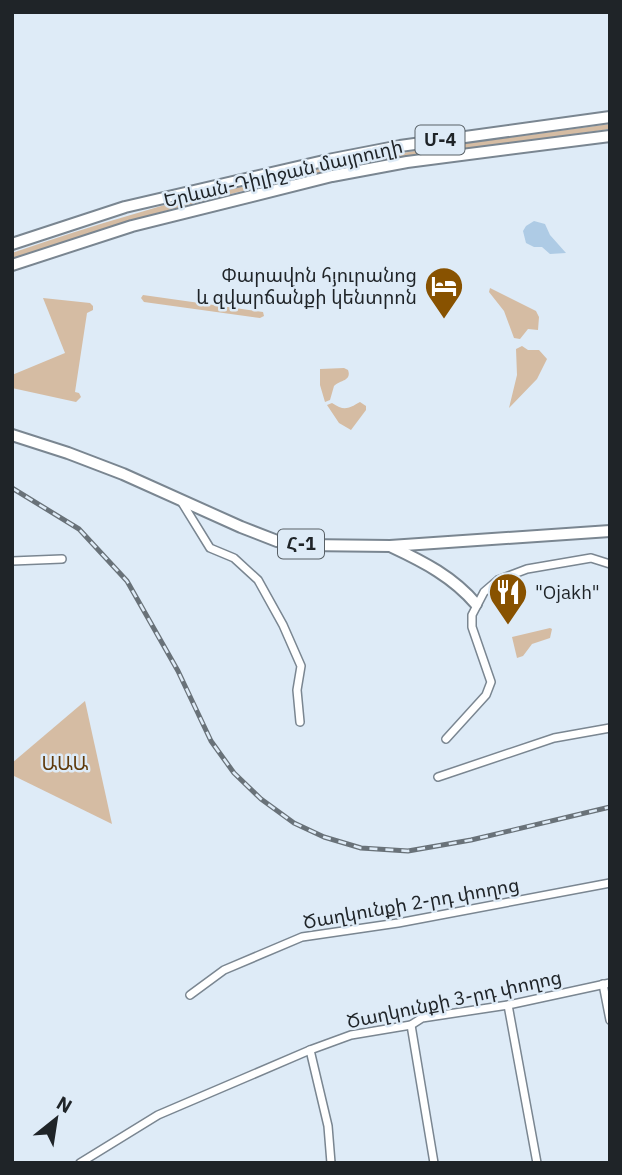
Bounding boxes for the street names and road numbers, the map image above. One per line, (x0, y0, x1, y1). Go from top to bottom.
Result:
road number: Մ-4 (416, 125, 464, 154)
street label: Երևան-Դիլիջան մայրուղի (161, 134, 405, 212)
road number: Հ-1 (278, 530, 324, 558)
street label: Ծաղկունքի 2-րդ փողոց (301, 872, 521, 934)
street label: Ծաղկունքի 3-րդ փողոց (344, 964, 564, 1034)

